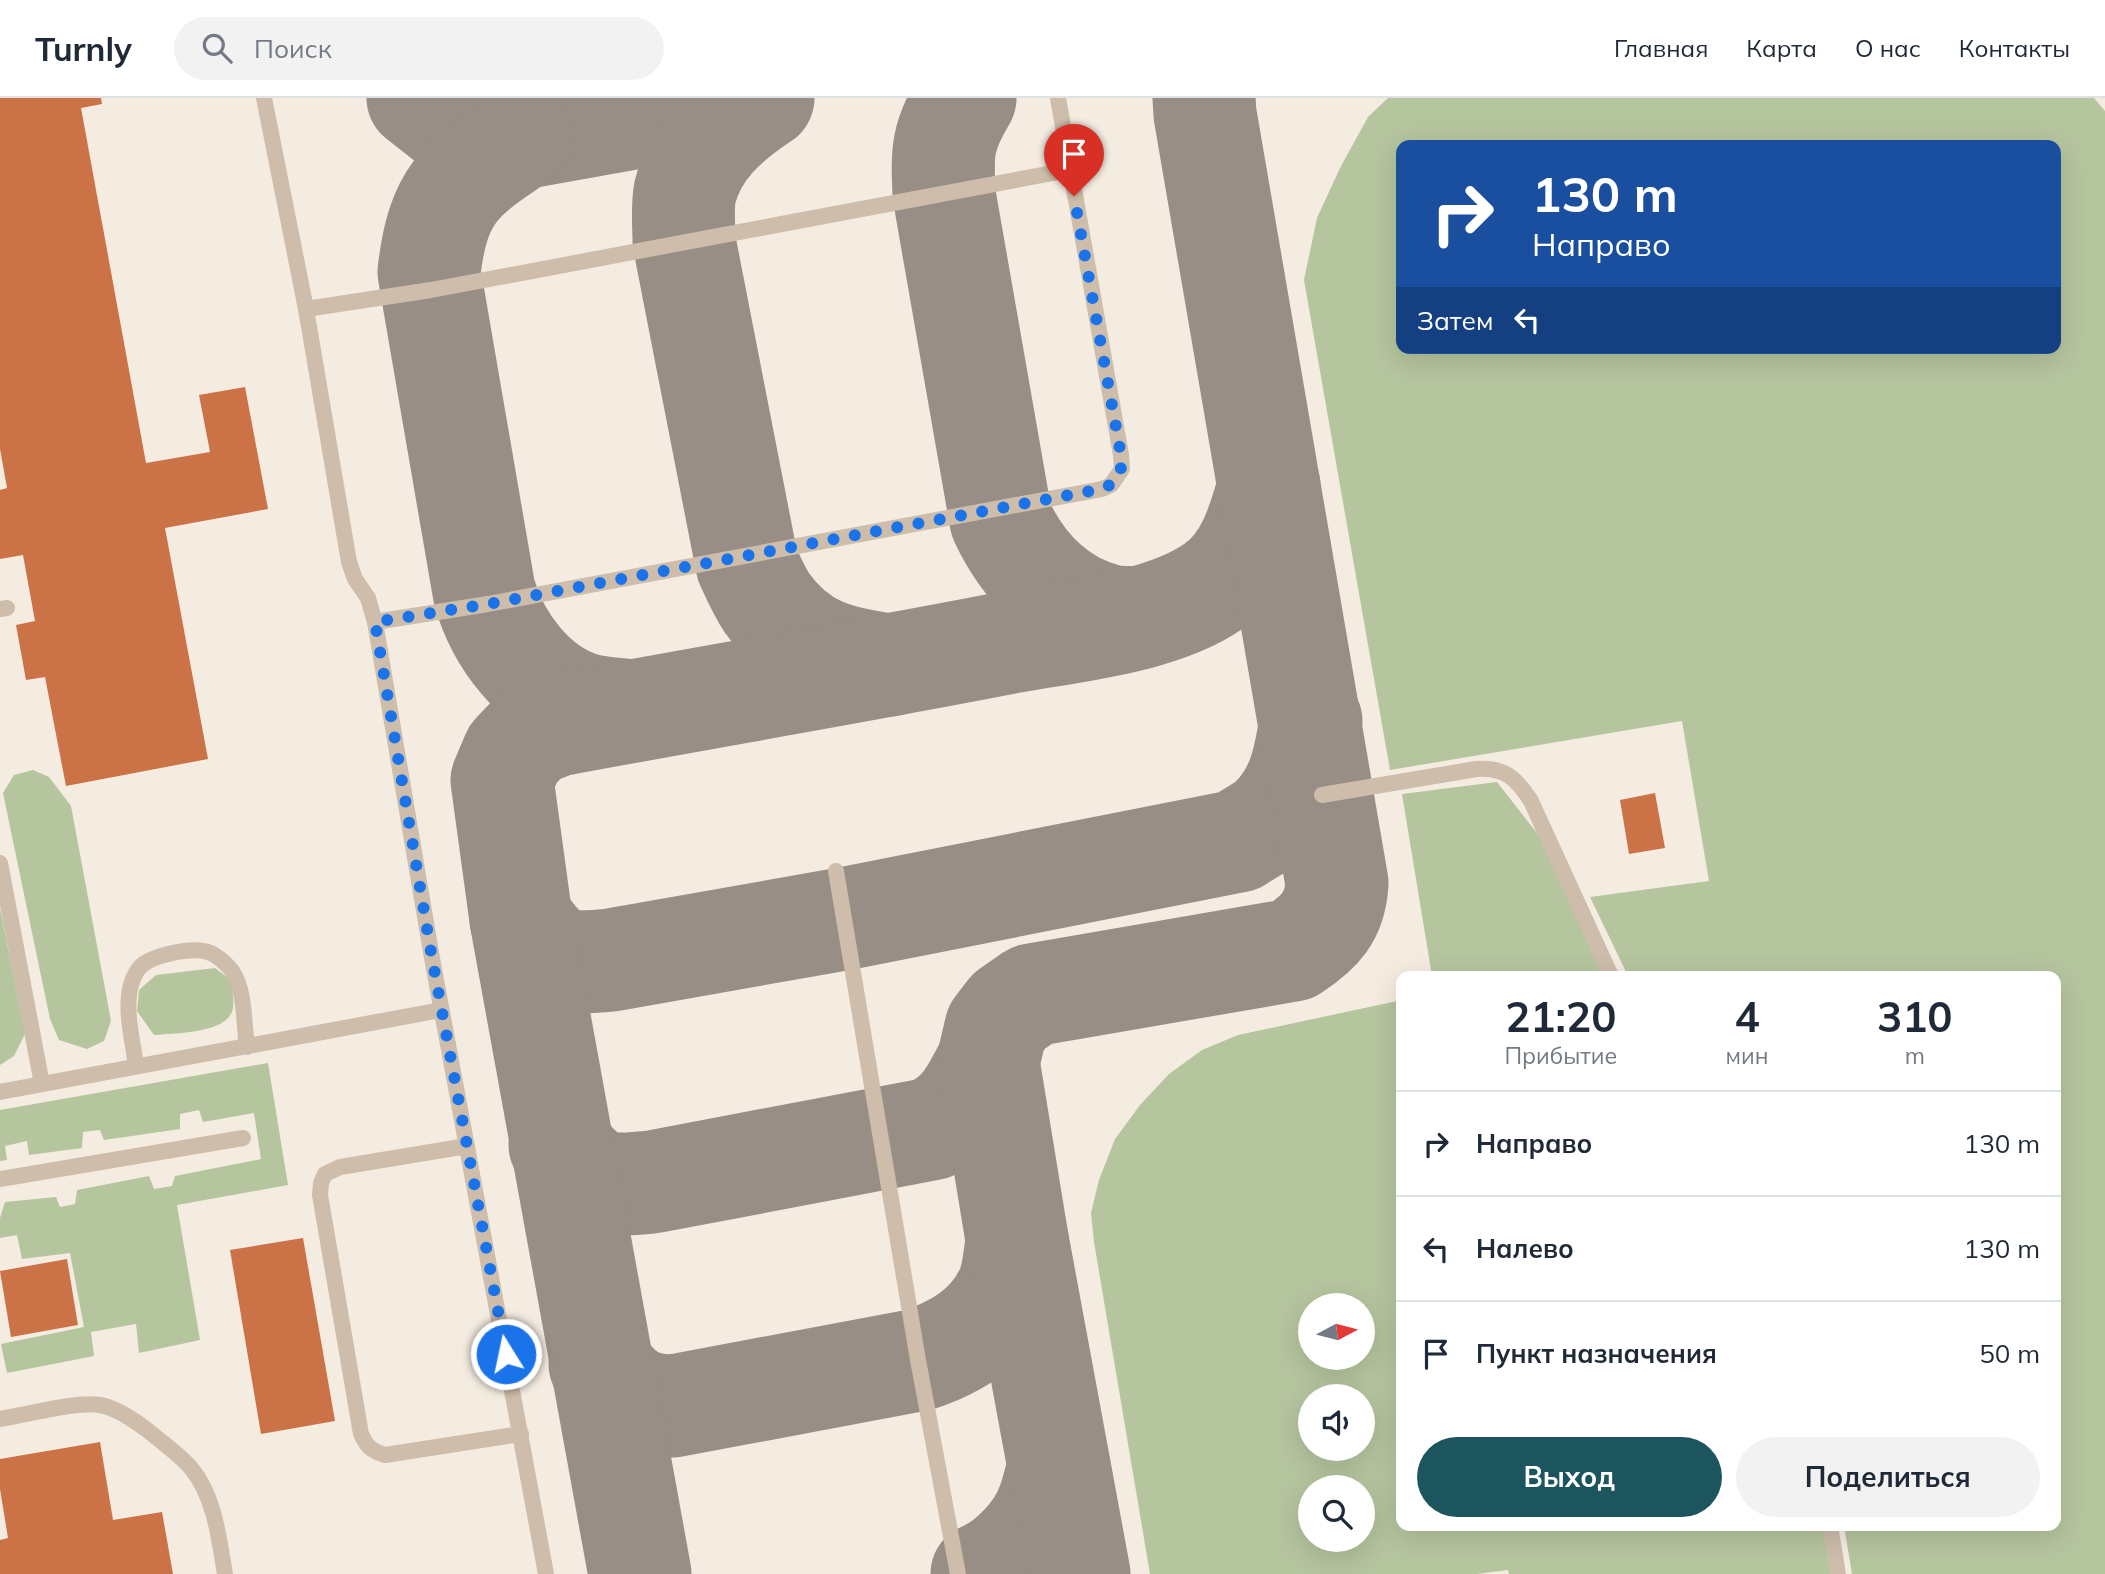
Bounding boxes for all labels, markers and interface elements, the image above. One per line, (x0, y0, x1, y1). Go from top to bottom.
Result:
search box (174, 17, 664, 80)
text: Turnly (35, 28, 132, 69)
icon: search (198, 29, 236, 67)
text: Поиск (254, 32, 332, 65)
text: Главная (1614, 33, 1708, 63)
text: Карта (1746, 33, 1817, 63)
text: О нас (1855, 33, 1921, 63)
text: Контакты (1959, 33, 2070, 63)
pin (1044, 124, 1104, 196)
icon: arrive (1055, 135, 1093, 173)
text: 130 m (1532, 163, 1678, 224)
icon: right (1417, 168, 1508, 259)
text: Направо (1532, 224, 1671, 264)
icon: left (1508, 301, 1546, 339)
text: Затем (1417, 304, 1494, 337)
text: 21:20 (1505, 990, 1616, 1043)
text: 4 (1734, 990, 1760, 1043)
text: 310 (1877, 990, 1953, 1043)
text: Прибытие (1504, 1041, 1617, 1070)
text: мин (1726, 1041, 1769, 1070)
text: m (1905, 1041, 1925, 1070)
icon: right (1417, 1125, 1455, 1163)
text: Направо (1476, 1127, 1592, 1160)
text: 130 m (1964, 1127, 2040, 1160)
icon: left (1417, 1230, 1455, 1268)
text: Налево (1476, 1232, 1574, 1265)
text: 130 m (1964, 1232, 2040, 1265)
north arrow (1298, 1293, 1376, 1370)
map controls (1298, 1293, 1375, 1552)
position arrow (469, 1317, 543, 1391)
icon: arrive (1417, 1335, 1455, 1373)
text: Пункт назначения (1476, 1337, 1717, 1370)
text: 50 m (1979, 1337, 2040, 1370)
button: sound (1298, 1384, 1375, 1461)
button: Выход (1417, 1437, 1722, 1517)
button: Поделиться (1736, 1437, 2040, 1517)
button: search (1298, 1475, 1375, 1552)

